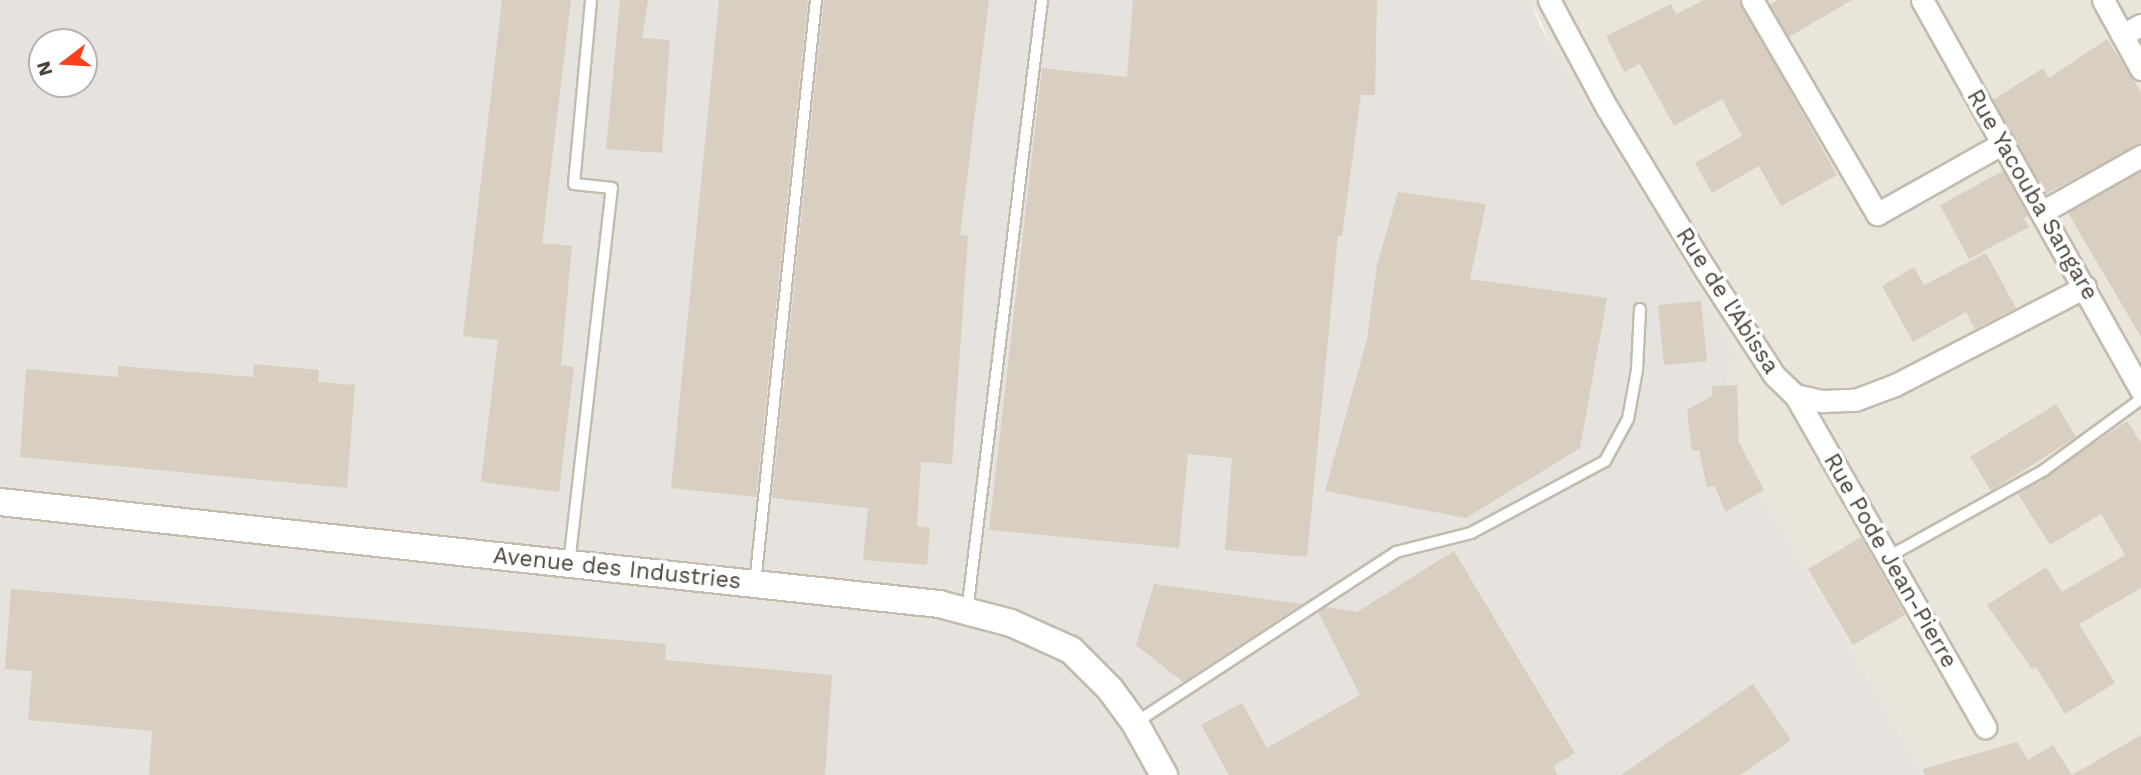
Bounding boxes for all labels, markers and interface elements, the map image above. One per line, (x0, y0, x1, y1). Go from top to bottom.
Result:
north arrow (28, 28, 98, 98)
text: N (31, 59, 57, 79)
street label: Rue Yacouba Sangare (1960, 84, 2104, 306)
street label: Rue de l'Abissa (1670, 223, 1784, 379)
street label: Rue Pode Jean-Pierre (1817, 449, 1963, 673)
street label: Avenue des Industries (492, 542, 742, 596)

